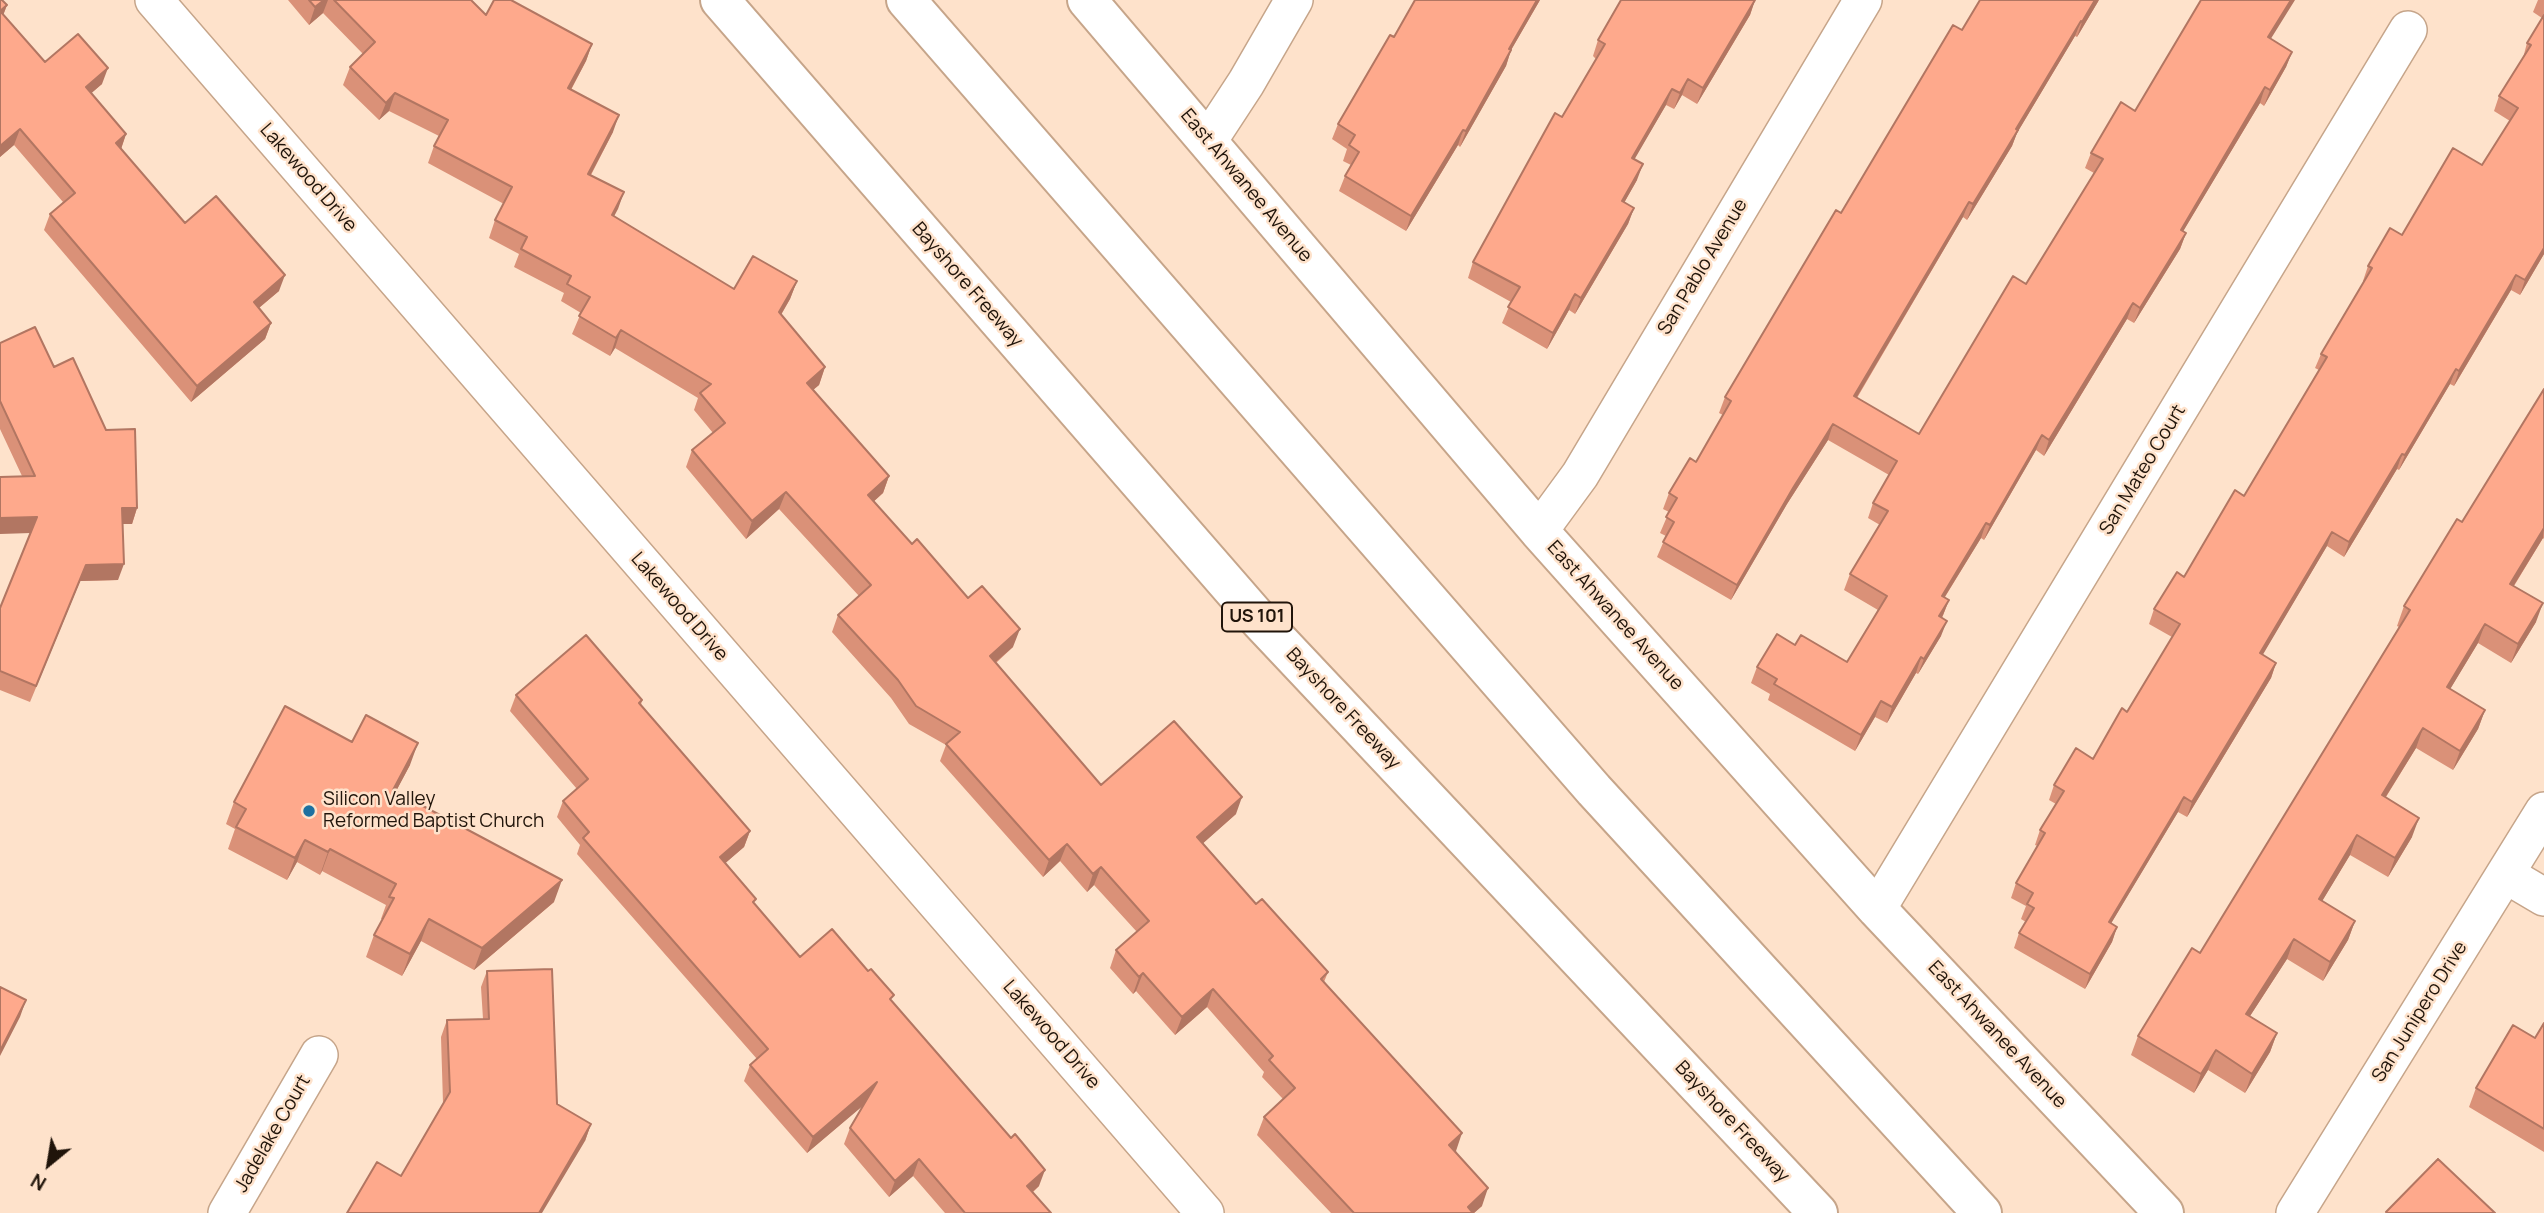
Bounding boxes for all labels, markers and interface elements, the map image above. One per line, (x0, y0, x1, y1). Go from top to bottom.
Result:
street label: East Ahwanee Avenue (1175, 105, 1317, 267)
street label: Lakewood Drive (255, 119, 361, 237)
street label: San Pablo Avenue (1653, 195, 1753, 339)
street label: Bayshore Freeway (907, 218, 1027, 352)
street label: San Mateo Court (2095, 401, 2191, 539)
street label: East Ahwanee Avenue (1542, 537, 1688, 695)
street label: Lakewood Drive (626, 548, 732, 666)
road number: US 101 (1222, 602, 1292, 632)
street label: Bayshore Freeway (1281, 644, 1405, 774)
place label: Silicon Valley Reformed Baptist Church (323, 789, 544, 833)
marker: Silicon Valley Reformed Baptist Church (301, 803, 317, 819)
street label: San Junipero Drive (2368, 937, 2472, 1087)
street label: East Ahwanee Avenue (1923, 957, 2071, 1113)
street label: Lakewood Drive (998, 976, 1104, 1094)
street label: Bayshore Freeway (1670, 1057, 1794, 1187)
street label: Jadelake Court (230, 1071, 316, 1197)
north arrow (14, 1129, 84, 1199)
text: N (26, 1168, 51, 1197)

